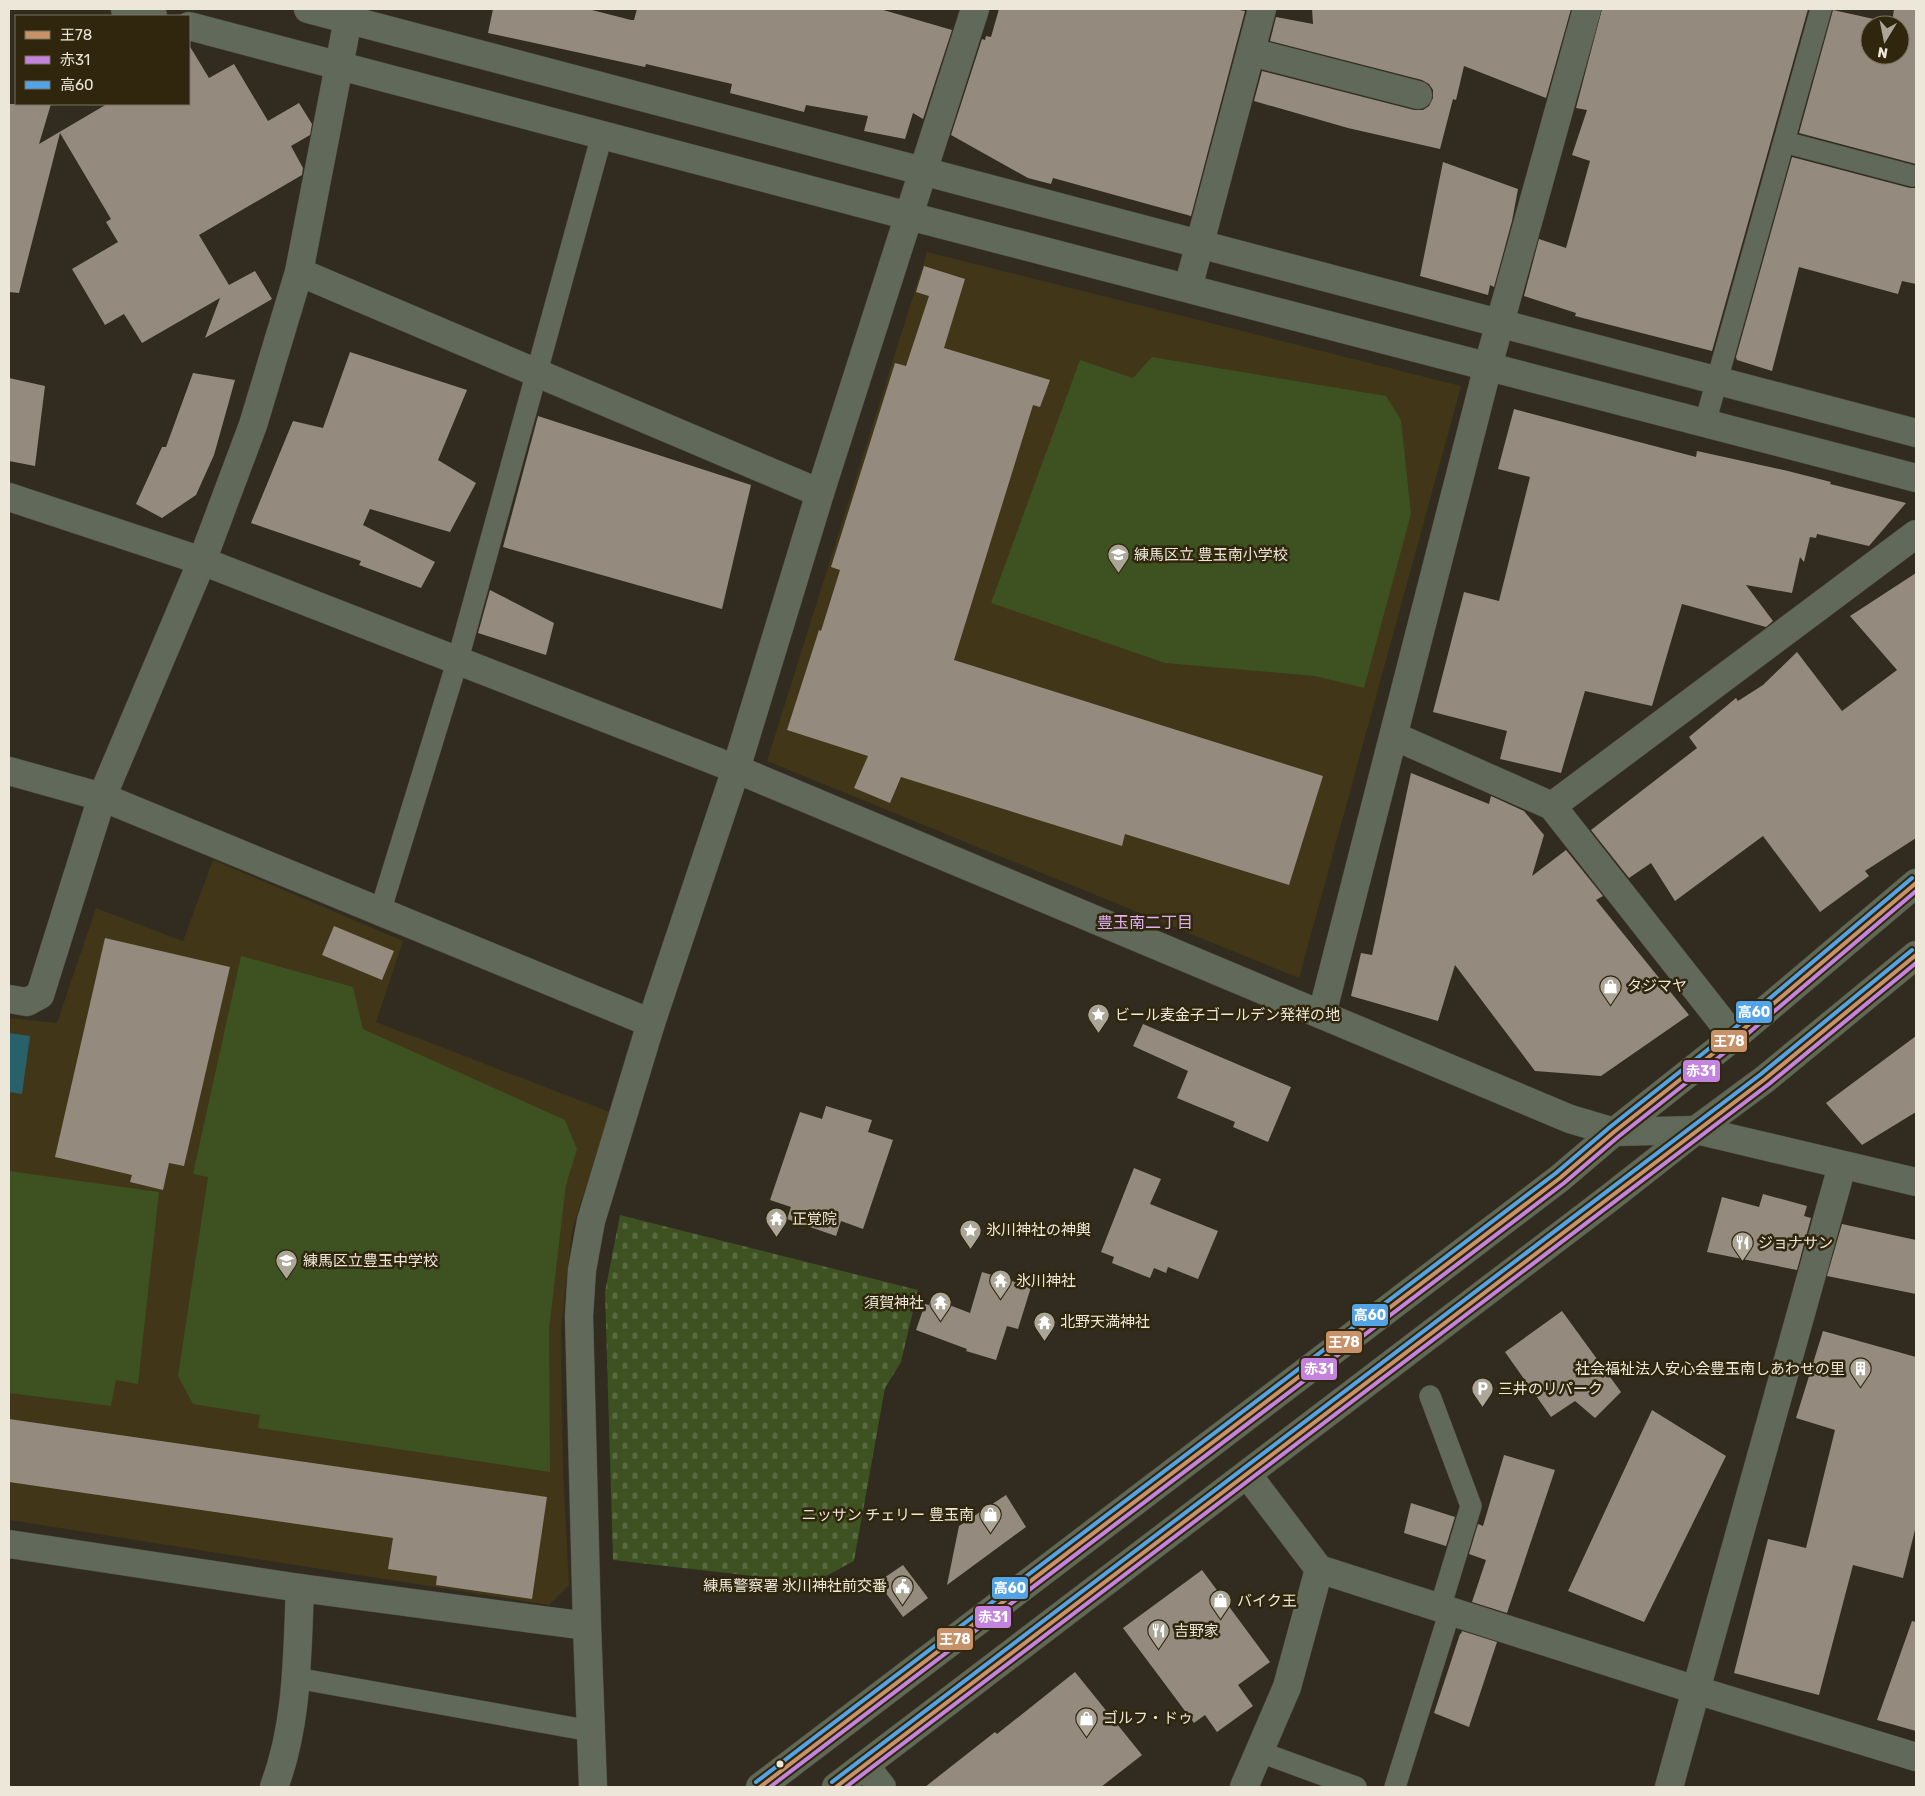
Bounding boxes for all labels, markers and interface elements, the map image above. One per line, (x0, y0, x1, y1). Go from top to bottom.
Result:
legend (15, 15, 190, 105)
north arrow (1860, 15, 1910, 65)
text: 王78 (60, 26, 92, 44)
text: N (1876, 43, 1889, 62)
text: 赤31 (60, 51, 90, 69)
text: 高60 (60, 76, 94, 94)
school or university icon: 練馬区立 豊玉南小学校 (1106, 543, 1130, 574)
place label: 練馬区立 豊玉南小学校 (1134, 546, 1288, 564)
district label: 豊玉南二丁目 (1097, 913, 1193, 932)
shop icon: タジマヤ (1599, 974, 1623, 1005)
place label: タジマヤ (1627, 977, 1687, 995)
line badge: 高60 (1735, 1000, 1773, 1024)
place icon: ビール麦金子ゴールデン発祥の地 (1087, 1003, 1111, 1034)
text: 高60 (1738, 1004, 1770, 1021)
place label: ビール麦金子ゴールデン発祥の地 (1115, 1006, 1340, 1024)
line badge: 王78 (1710, 1029, 1748, 1053)
text: 王78 (1713, 1033, 1745, 1050)
line badge: 赤31 (1682, 1059, 1721, 1083)
text: 赤31 (1686, 1063, 1716, 1080)
temple icon: 正覚院 (764, 1207, 788, 1238)
place label: 正覚院 (792, 1210, 837, 1228)
place icon: 氷川神社の神輿 (958, 1218, 982, 1249)
place label: 氷川神社の神輿 (986, 1221, 1091, 1239)
restaurant icon: ジョナサン (1730, 1231, 1754, 1262)
place label: ジョナサン (1758, 1234, 1833, 1252)
school or university icon: 練馬区立豊玉中学校 (275, 1249, 299, 1280)
place label: 練馬区立豊玉中学校 (303, 1252, 438, 1270)
temple icon: 氷川神社 (988, 1269, 1012, 1300)
place label: 氷川神社 (1016, 1272, 1076, 1290)
temple icon: 須賀神社 (928, 1291, 952, 1322)
place label: 須賀神社 (864, 1294, 924, 1312)
line badge: 高60 (1351, 1303, 1389, 1327)
text: 高60 (1354, 1307, 1386, 1324)
temple icon: 北野天満神社 (1032, 1310, 1056, 1341)
place label: 北野天満神社 (1060, 1313, 1150, 1331)
line badge: 王78 (1325, 1330, 1363, 1354)
text: 王78 (1328, 1334, 1360, 1351)
line badge: 赤31 (1300, 1357, 1338, 1381)
building icon: 社会福祉法人安心会豊玉南しあわせの里 (1849, 1357, 1873, 1388)
place label: 社会福祉法人安心会豊玉南しあわせの里 (1575, 1360, 1845, 1378)
text: 赤31 (1304, 1361, 1334, 1378)
parking icon: 三井のリパーク (1470, 1377, 1494, 1408)
place label: 三井のリパーク (1498, 1380, 1603, 1398)
shop icon: ニッサン チェリー 豊玉南 (978, 1503, 1002, 1534)
place label: ニッサン チェリー 豊玉南 (802, 1506, 974, 1524)
public building icon: 練馬警察署 氷川神社前交番 (891, 1574, 915, 1605)
line badge: 高60 (991, 1576, 1029, 1600)
place label: 練馬警察署 氷川神社前交番 (703, 1577, 887, 1595)
text: 高60 (994, 1580, 1026, 1597)
shop icon: バイク王 (1209, 1589, 1233, 1620)
place label: バイク王 (1237, 1592, 1297, 1610)
line badge: 赤31 (974, 1605, 1012, 1629)
text: 赤31 (978, 1609, 1008, 1626)
restaurant icon: 吉野家 (1146, 1619, 1170, 1650)
place label: 吉野家 (1174, 1622, 1219, 1640)
line badge: 王78 (936, 1627, 974, 1651)
text: 王78 (939, 1631, 971, 1648)
shop icon: ゴルフ・ドゥ (1075, 1706, 1099, 1737)
place label: ゴルフ・ドゥ (1103, 1709, 1193, 1727)
unlabelled marker (775, 1759, 785, 1769)

